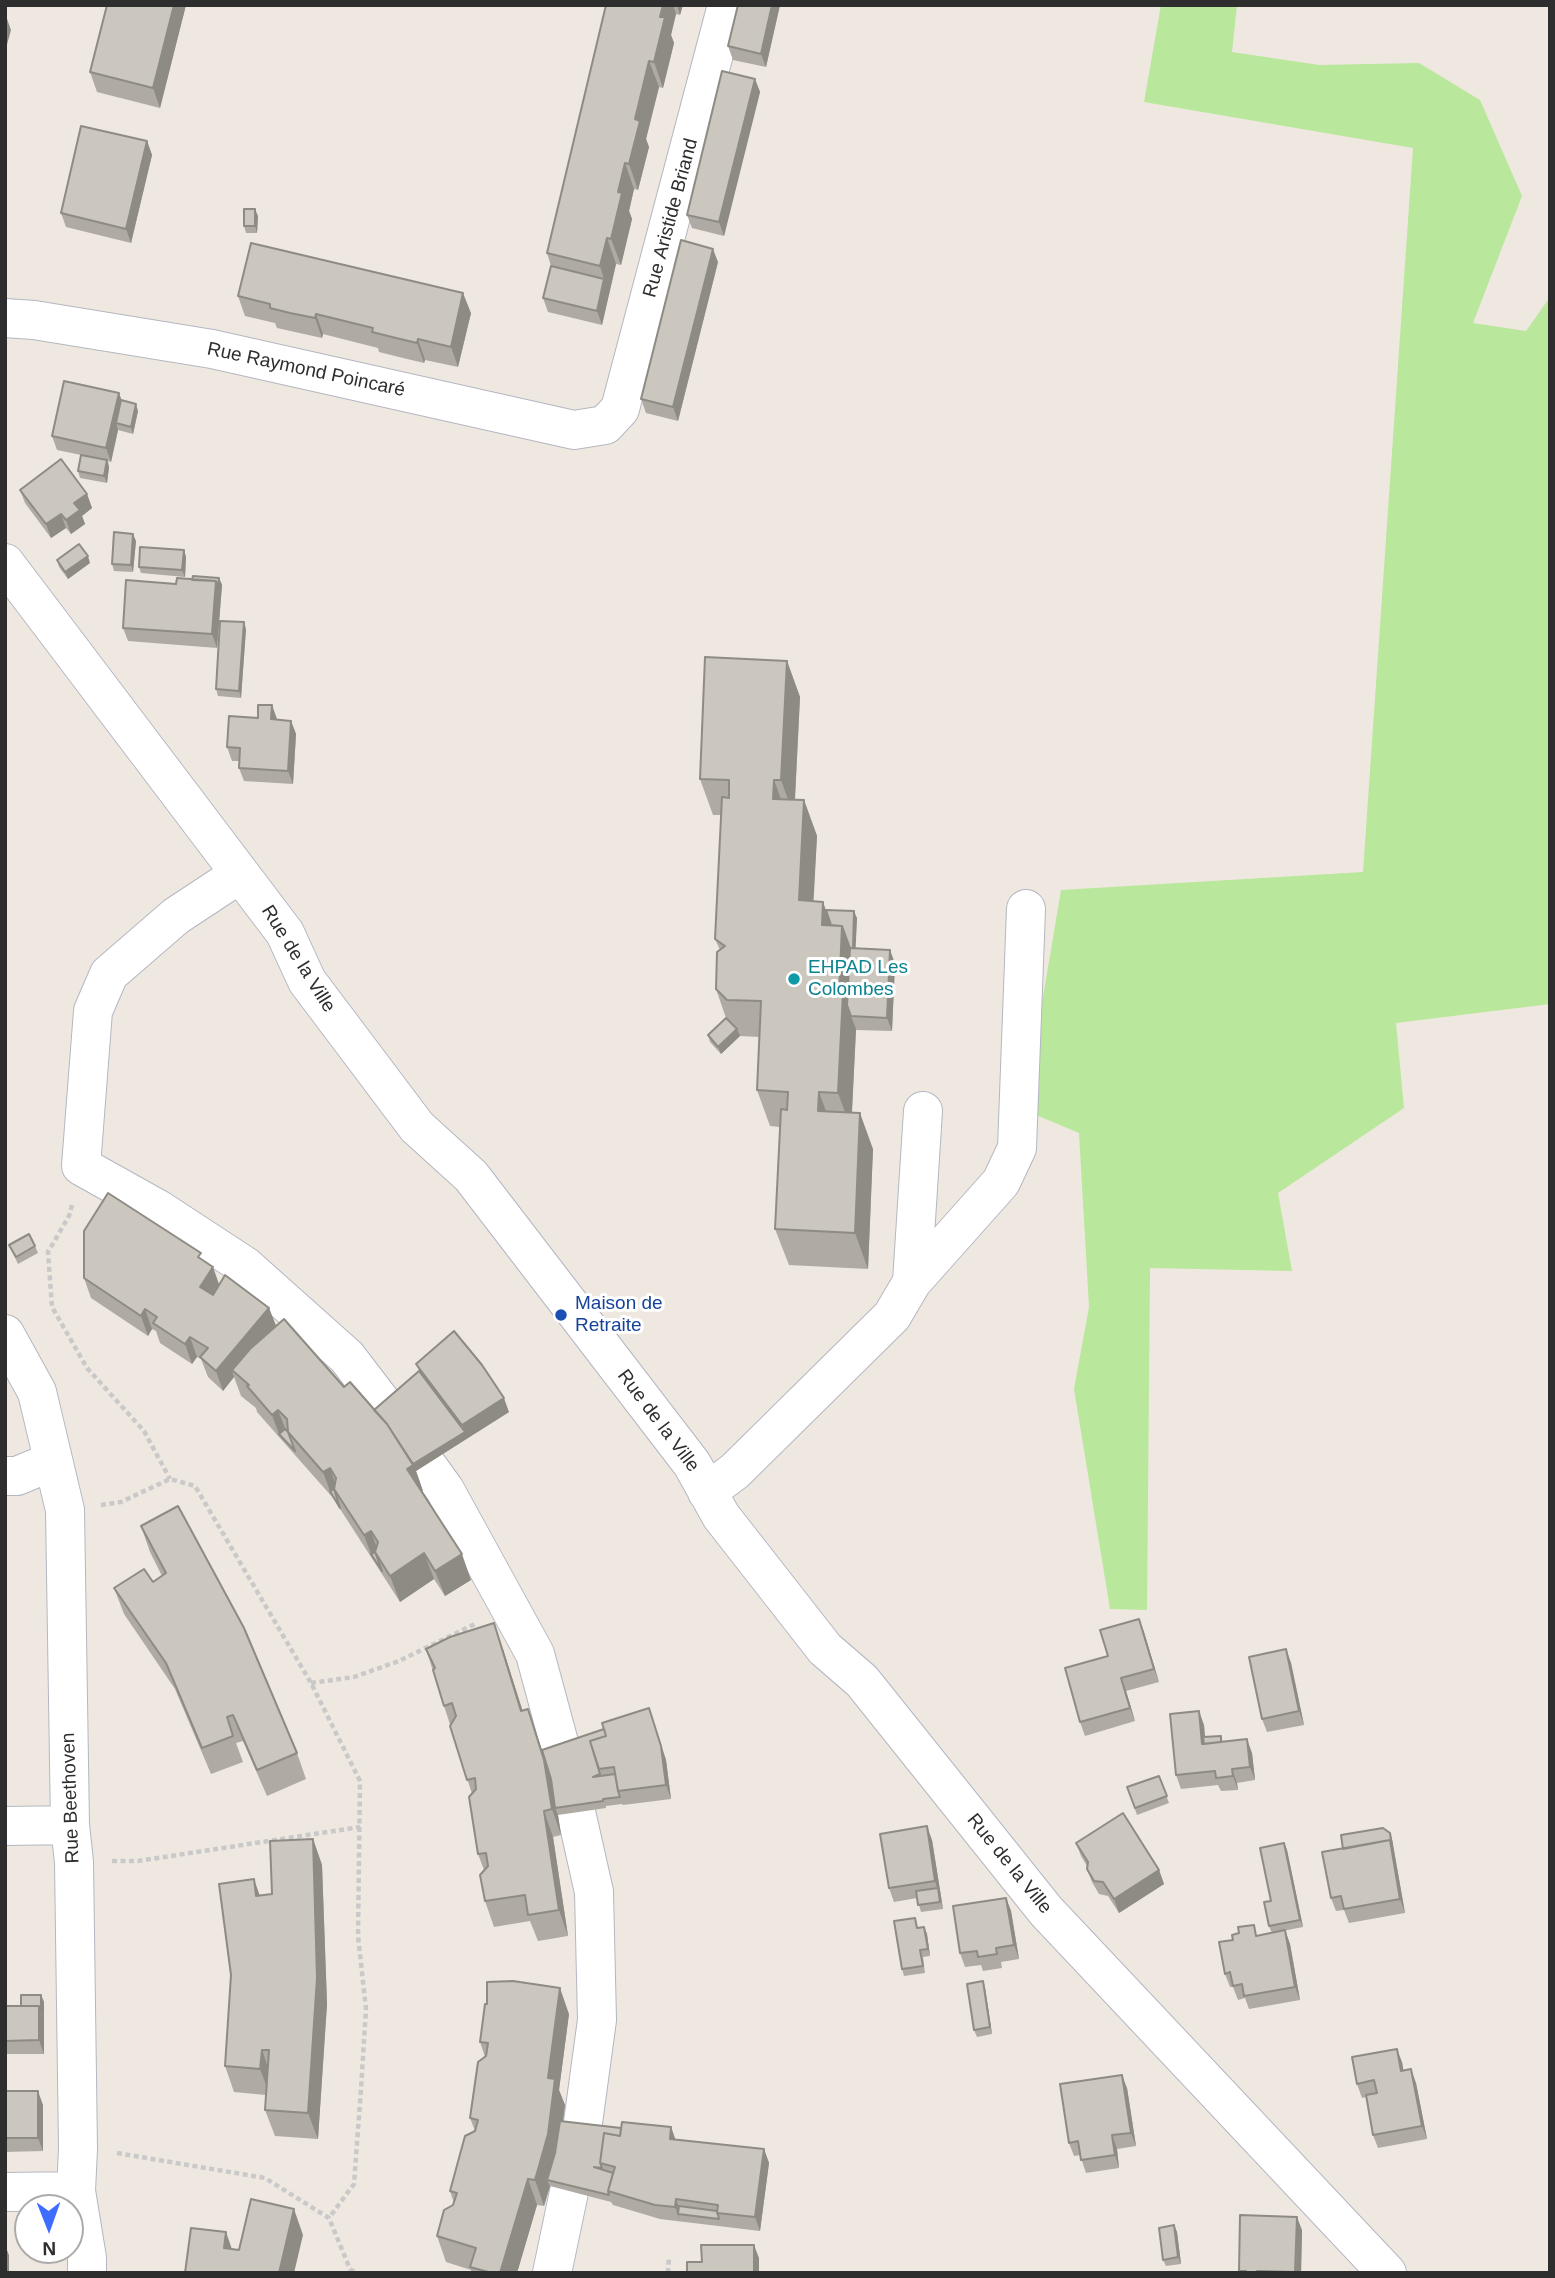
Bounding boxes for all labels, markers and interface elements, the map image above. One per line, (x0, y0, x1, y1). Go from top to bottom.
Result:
street label: Rue Aristide Briand (639, 136, 703, 300)
street label: Rue Raymond Poincaré (205, 338, 407, 402)
street label: Rue de la Ville (256, 901, 340, 1017)
place label: EHPAD Les Colombes (808, 957, 908, 1001)
marker: EHPAD Les Colombes (786, 971, 802, 987)
place label: Maison de Retraite (575, 1293, 663, 1337)
marker: Maison de Retraite (553, 1307, 569, 1323)
street label: Rue de la Ville (612, 1365, 704, 1477)
street label: Rue Beethoven (57, 1732, 85, 1864)
street label: Rue de la Ville (962, 1809, 1056, 1919)
north arrow (14, 2194, 84, 2264)
text: N (42, 2238, 56, 2259)

